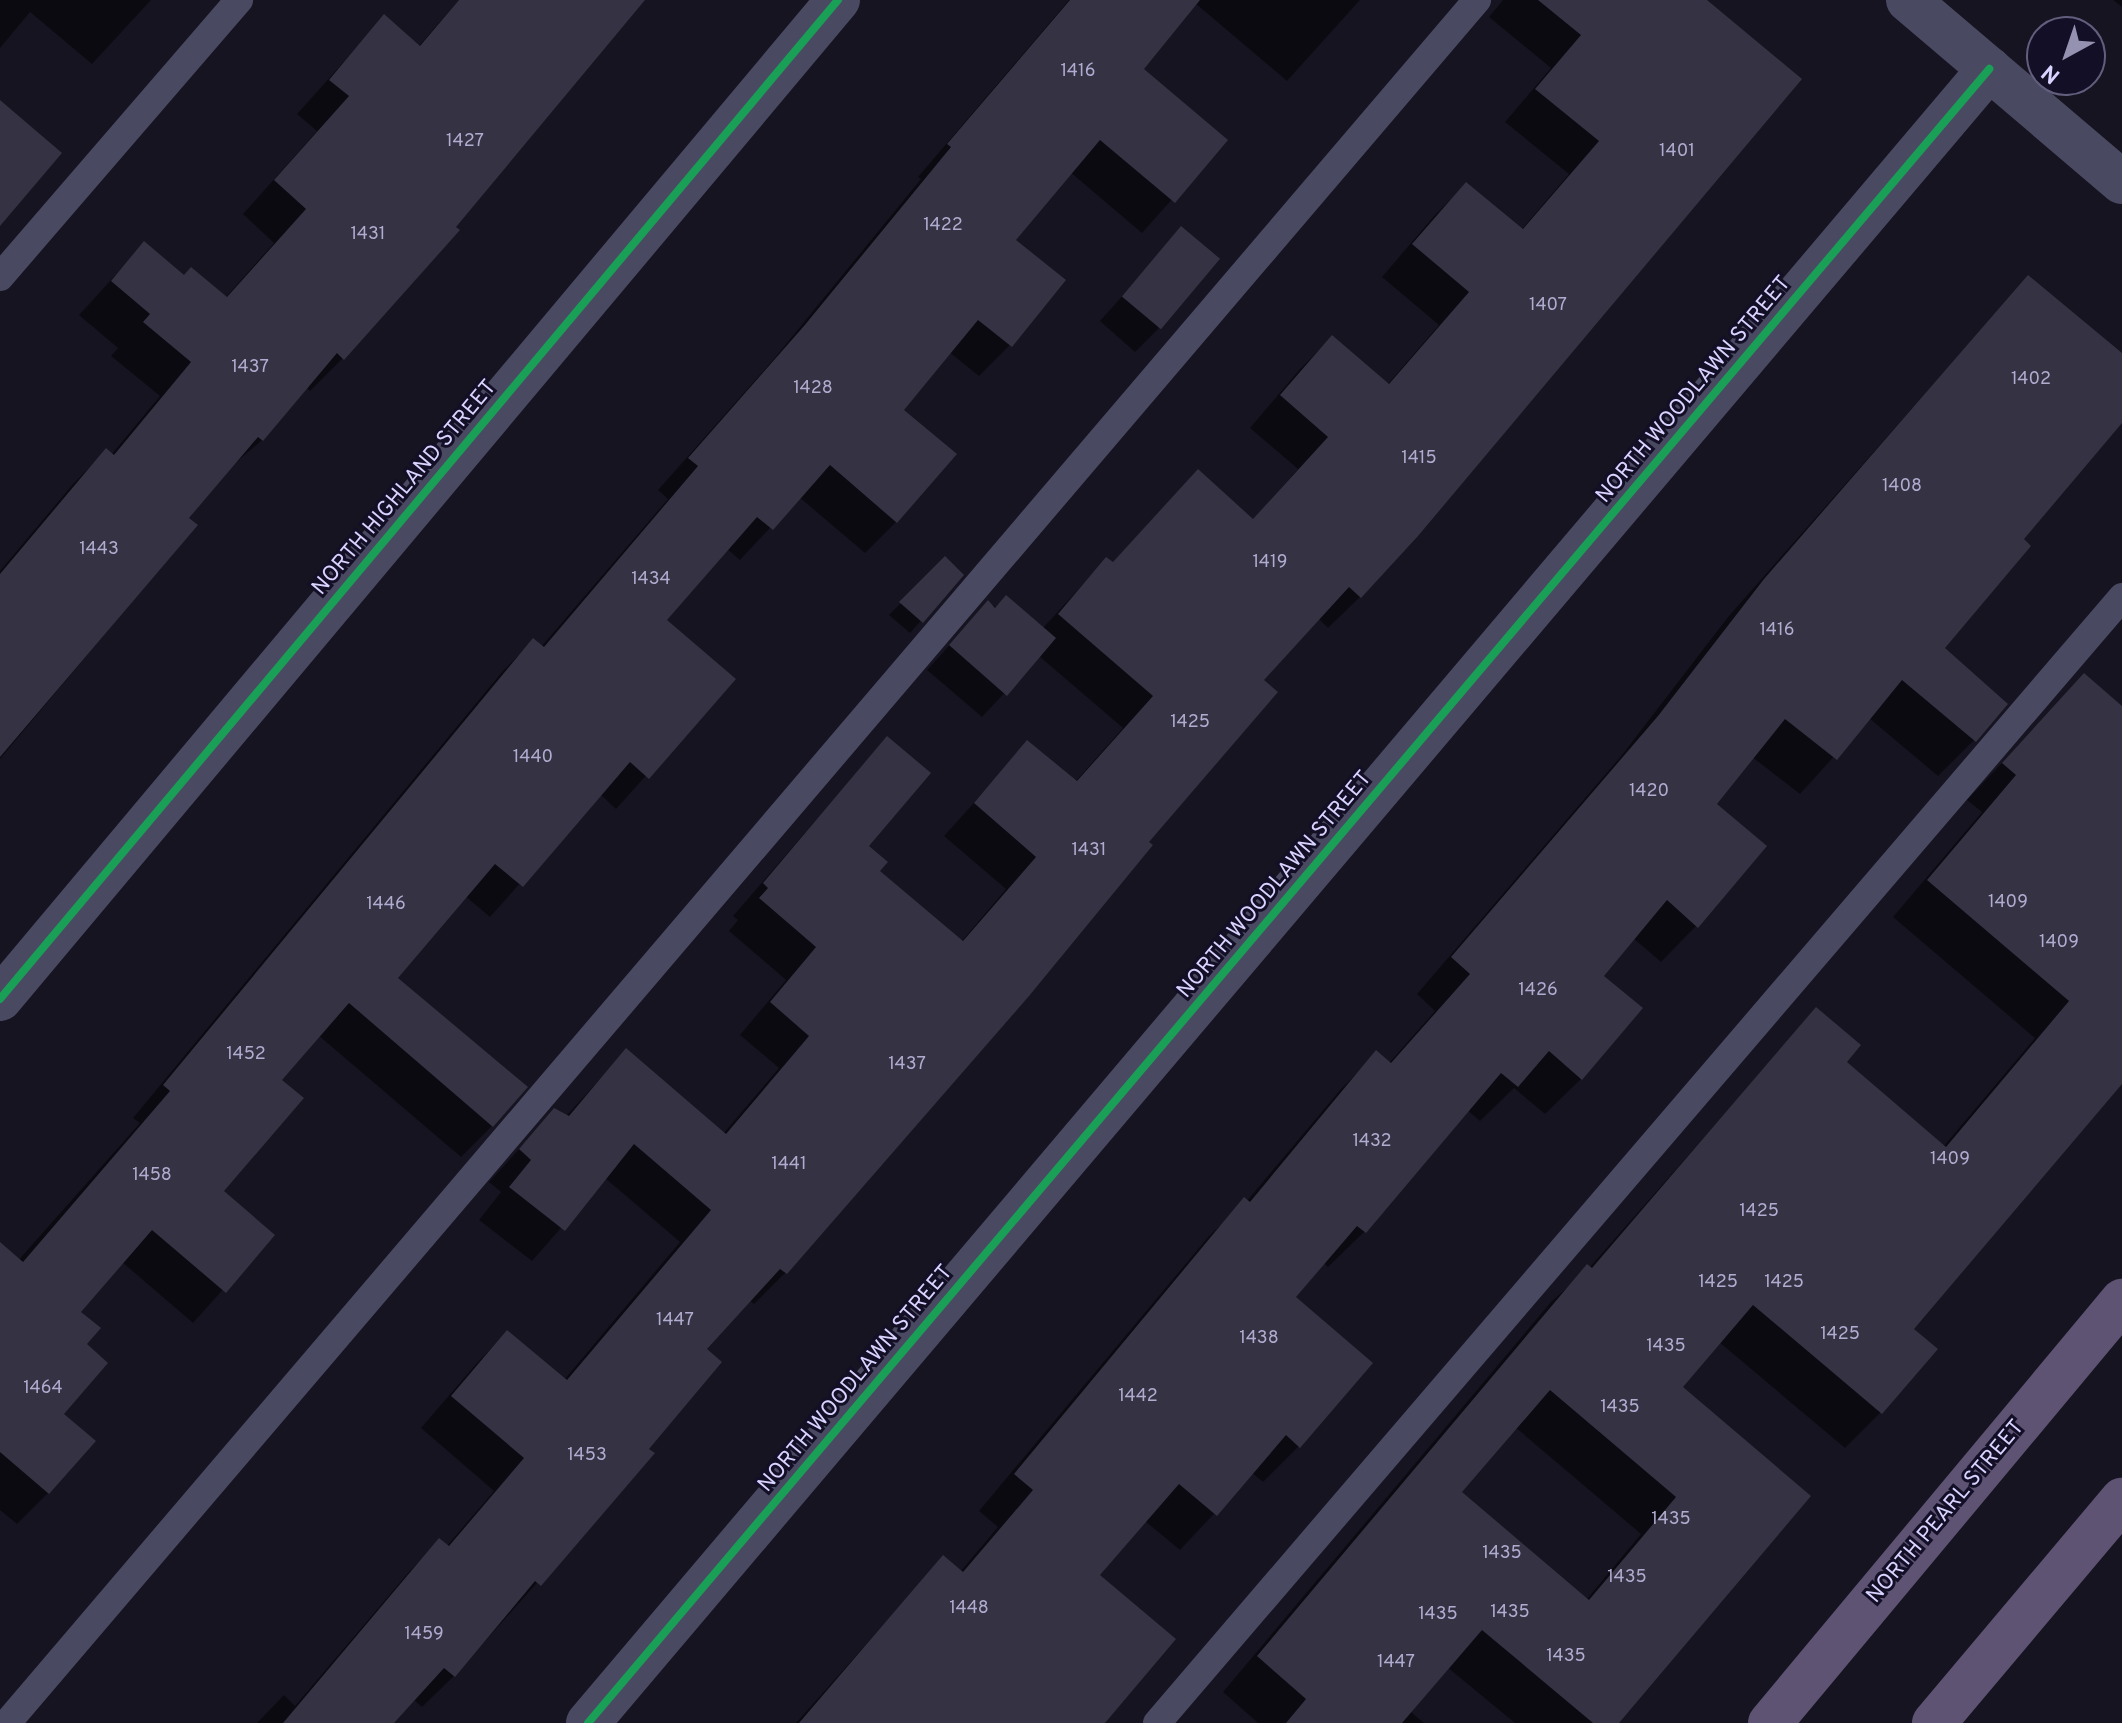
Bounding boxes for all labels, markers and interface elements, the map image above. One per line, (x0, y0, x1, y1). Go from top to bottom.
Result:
north arrow (2026, 16, 2106, 96)
text: N (2037, 58, 2066, 89)
house number: 1416 (1061, 61, 1095, 83)
house number: 1427 (446, 131, 484, 153)
house number: 1401 (1659, 141, 1695, 163)
house number: 1422 (923, 215, 963, 237)
house number: 1431 (350, 224, 386, 246)
street label: NORTH WOODLAWN STREET (1591, 271, 1797, 509)
house number: 1407 (1529, 295, 1567, 317)
house number: 1437 (231, 357, 269, 379)
house number: 1402 (2011, 369, 2051, 391)
street label: NORTH HIGHLAND STREET (307, 375, 503, 601)
house number: 1428 (793, 378, 833, 400)
house number: 1415 (1401, 448, 1437, 470)
house number: 1408 (1882, 476, 1922, 498)
house number: 1443 (79, 539, 119, 561)
house number: 1419 (1253, 552, 1287, 574)
house number: 1434 (631, 569, 671, 591)
house number: 1416 (1760, 620, 1794, 642)
house number: 1425 (1170, 712, 1210, 734)
house number: 1440 (513, 747, 553, 769)
street label: NORTH WOODLAWN STREET (1172, 766, 1378, 1004)
house number: 1420 (1629, 781, 1669, 803)
house number: 1431 (1071, 840, 1107, 862)
house number: 1409 (1988, 892, 2028, 914)
house number: 1446 (366, 894, 406, 916)
house number: 1409 (2039, 932, 2079, 954)
house number: 1426 (1518, 980, 1558, 1002)
house number: 1452 (226, 1044, 266, 1066)
house number: 1437 (888, 1054, 926, 1076)
house number: 1432 (1352, 1131, 1392, 1153)
house number: 1409 (1930, 1149, 1970, 1171)
house number: 1441 (771, 1154, 807, 1176)
house number: 1458 (132, 1165, 172, 1187)
house number: 1425 (1739, 1201, 1779, 1223)
street label: NORTH WOODLAWN STREET (753, 1260, 959, 1498)
house number: 1425 (1698, 1272, 1738, 1294)
house number: 1425 (1764, 1272, 1804, 1294)
house number: 1447 (656, 1310, 694, 1332)
house number: 1425 (1820, 1324, 1860, 1346)
house number: 1438 (1239, 1328, 1279, 1350)
house number: 1435 (1646, 1336, 1686, 1358)
house number: 1464 (23, 1378, 63, 1400)
house number: 1442 (1118, 1386, 1158, 1408)
house number: 1435 (1600, 1397, 1640, 1419)
street label: NORTH PEARL STREET (1861, 1415, 2031, 1609)
house number: 1453 (567, 1445, 607, 1467)
house number: 1435 (1651, 1509, 1691, 1531)
house number: 1435 (1482, 1543, 1522, 1565)
house number: 1435 (1607, 1567, 1647, 1589)
house number: 1448 (949, 1598, 989, 1620)
house number: 1435 (1490, 1602, 1530, 1624)
house number: 1435 (1418, 1604, 1458, 1626)
house number: 1459 (404, 1624, 444, 1646)
house number: 1435 (1546, 1646, 1586, 1668)
house number: 1447 (1377, 1652, 1415, 1674)

